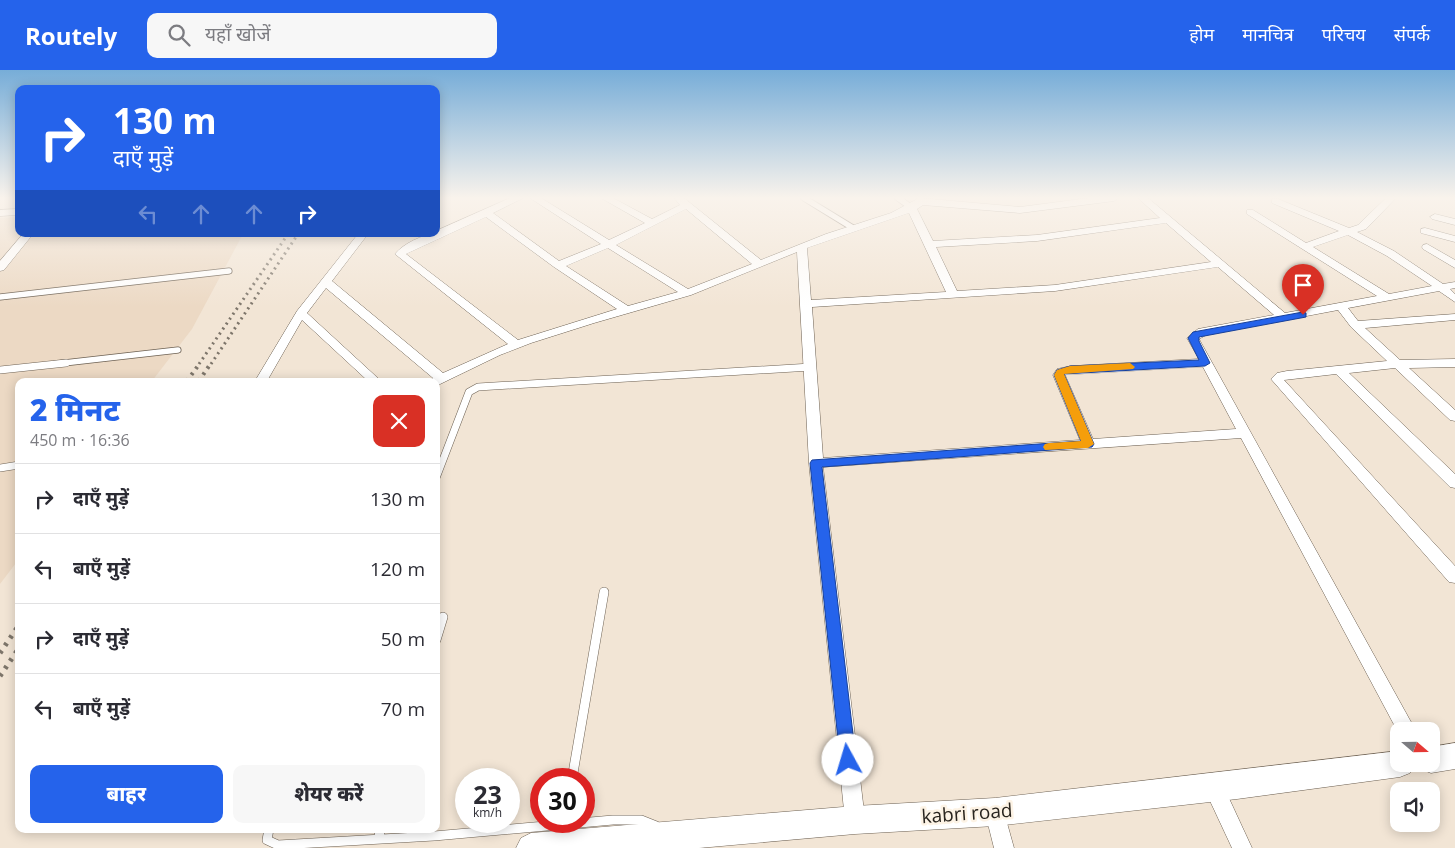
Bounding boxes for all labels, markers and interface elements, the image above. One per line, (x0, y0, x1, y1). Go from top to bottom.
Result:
search box (147, 13, 497, 58)
text: Routely (25, 19, 117, 52)
icon: search (165, 21, 193, 49)
text: यहाँ खोजें (205, 21, 271, 47)
text: होम (1189, 22, 1214, 46)
text: मानचित्र (1242, 22, 1294, 46)
text: परिचय (1322, 22, 1366, 46)
text: संपर्क (1394, 22, 1430, 46)
text: 130 m (113, 97, 217, 144)
icon: right (30, 105, 95, 170)
text: दाएँ मुड़ें (113, 142, 173, 172)
icon: left (134, 200, 162, 228)
icon: ahead (187, 200, 215, 228)
icon: ahead (240, 200, 268, 228)
icon: right (293, 200, 321, 228)
pin (1282, 264, 1324, 315)
icon: arrive (1289, 271, 1317, 299)
text: 2 मिनट (30, 389, 120, 430)
button: close (373, 395, 425, 447)
text: 450 m · 16:36 (30, 429, 130, 451)
icon: right (30, 485, 58, 513)
text: दाएँ मुड़ें (73, 485, 129, 511)
text: 130 m (370, 486, 425, 512)
icon: left (30, 555, 58, 583)
text: बाएँ मुड़ें (73, 555, 130, 581)
text: 120 m (370, 556, 425, 582)
icon: right (30, 625, 58, 653)
text: दाएँ मुड़ें (73, 625, 129, 651)
text: 50 m (381, 626, 425, 652)
icon: left (30, 695, 58, 723)
text: बाएँ मुड़ें (73, 695, 130, 721)
text: 70 m (381, 696, 425, 722)
north arrow (1390, 722, 1440, 772)
map controls (1390, 722, 1440, 832)
position arrow (821, 733, 873, 785)
button: बाहर (30, 765, 223, 823)
button: शेयर करें (233, 765, 425, 823)
speed limit sign: 30 (530, 768, 595, 833)
text: 23 (473, 777, 502, 811)
button: sound (1390, 782, 1440, 832)
street label: kabri road (921, 797, 1013, 829)
text: km/h (473, 804, 502, 821)

